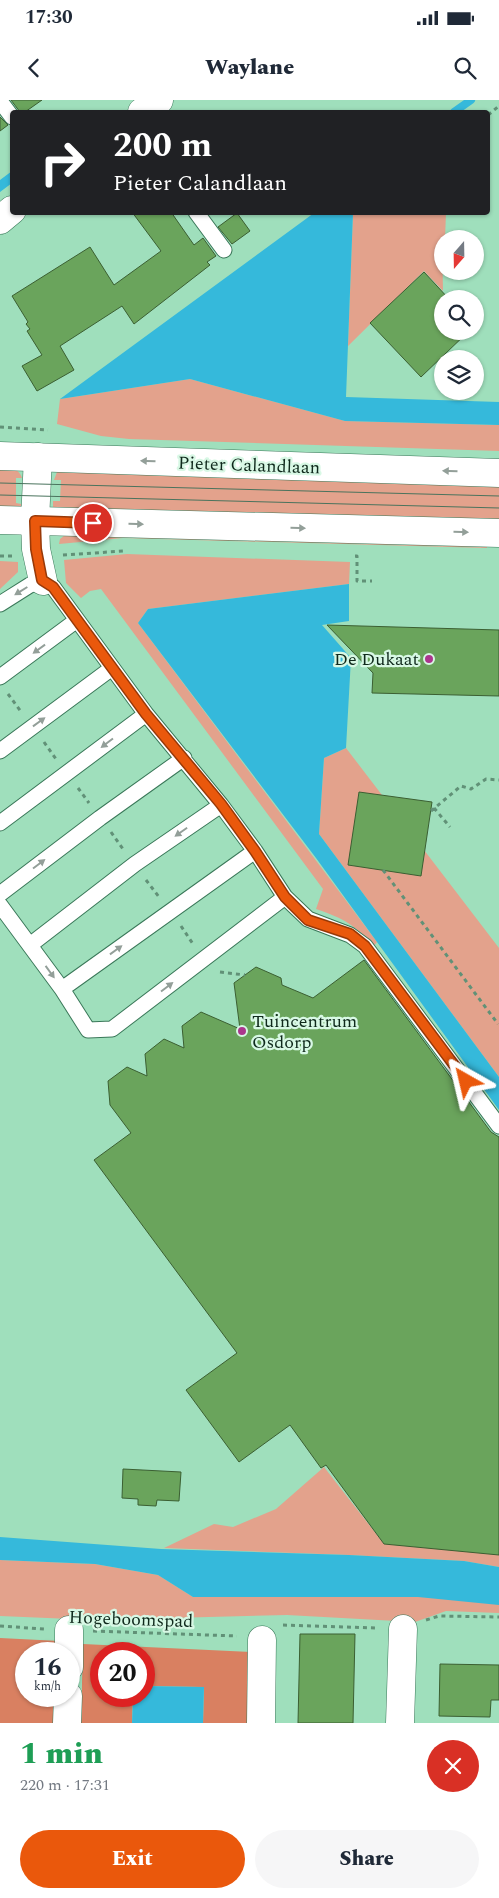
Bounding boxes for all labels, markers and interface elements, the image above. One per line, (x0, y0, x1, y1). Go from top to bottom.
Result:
text: 17:30 (25, 3, 73, 32)
text: Waylane (205, 51, 294, 84)
icon: back (20, 54, 48, 82)
icon: search (451, 54, 479, 82)
text: 200 m (113, 119, 212, 172)
icon: right (30, 130, 95, 195)
text: Pieter Calandlaan (113, 167, 287, 200)
north arrow (434, 230, 484, 280)
map controls (434, 230, 484, 400)
button: search (434, 290, 484, 340)
button: layers (434, 350, 484, 400)
street label: Pieter Calandlaan (177, 450, 321, 481)
one-way arrow (140, 457, 156, 465)
one-way arrow (442, 467, 458, 475)
pin (72, 502, 114, 544)
icon: arrive (79, 509, 107, 537)
one-way arrow (128, 520, 144, 528)
one-way arrow (291, 524, 307, 532)
one-way arrow (453, 528, 469, 536)
one-way arrow (14, 587, 27, 596)
one-way arrow (33, 643, 46, 654)
place label: De Dukaat (334, 646, 419, 673)
marker: De Dukaat (423, 653, 435, 665)
one-way arrow (32, 717, 46, 727)
one-way arrow (100, 738, 114, 748)
one-way arrow (174, 827, 187, 837)
one-way arrow (32, 859, 45, 870)
one-way arrow (109, 945, 123, 955)
one-way arrow (45, 965, 55, 979)
one-way arrow (160, 981, 173, 992)
place label: Tuincentrum Osdorp (252, 1008, 357, 1056)
marker: Tuincentrum Osdorp (236, 1025, 248, 1037)
position arrow (439, 1054, 491, 1106)
street label: Hogeboomspad (68, 1604, 194, 1635)
speed limit sign: 20 (90, 1642, 155, 1707)
text: 16 (33, 1649, 62, 1687)
text: km/h (34, 1677, 61, 1696)
text: 1 min (20, 1731, 103, 1777)
button: close (427, 1740, 479, 1792)
text: 220 m · 17:31 (20, 1773, 110, 1797)
button: Exit (20, 1830, 245, 1888)
button: Share (255, 1830, 479, 1888)

